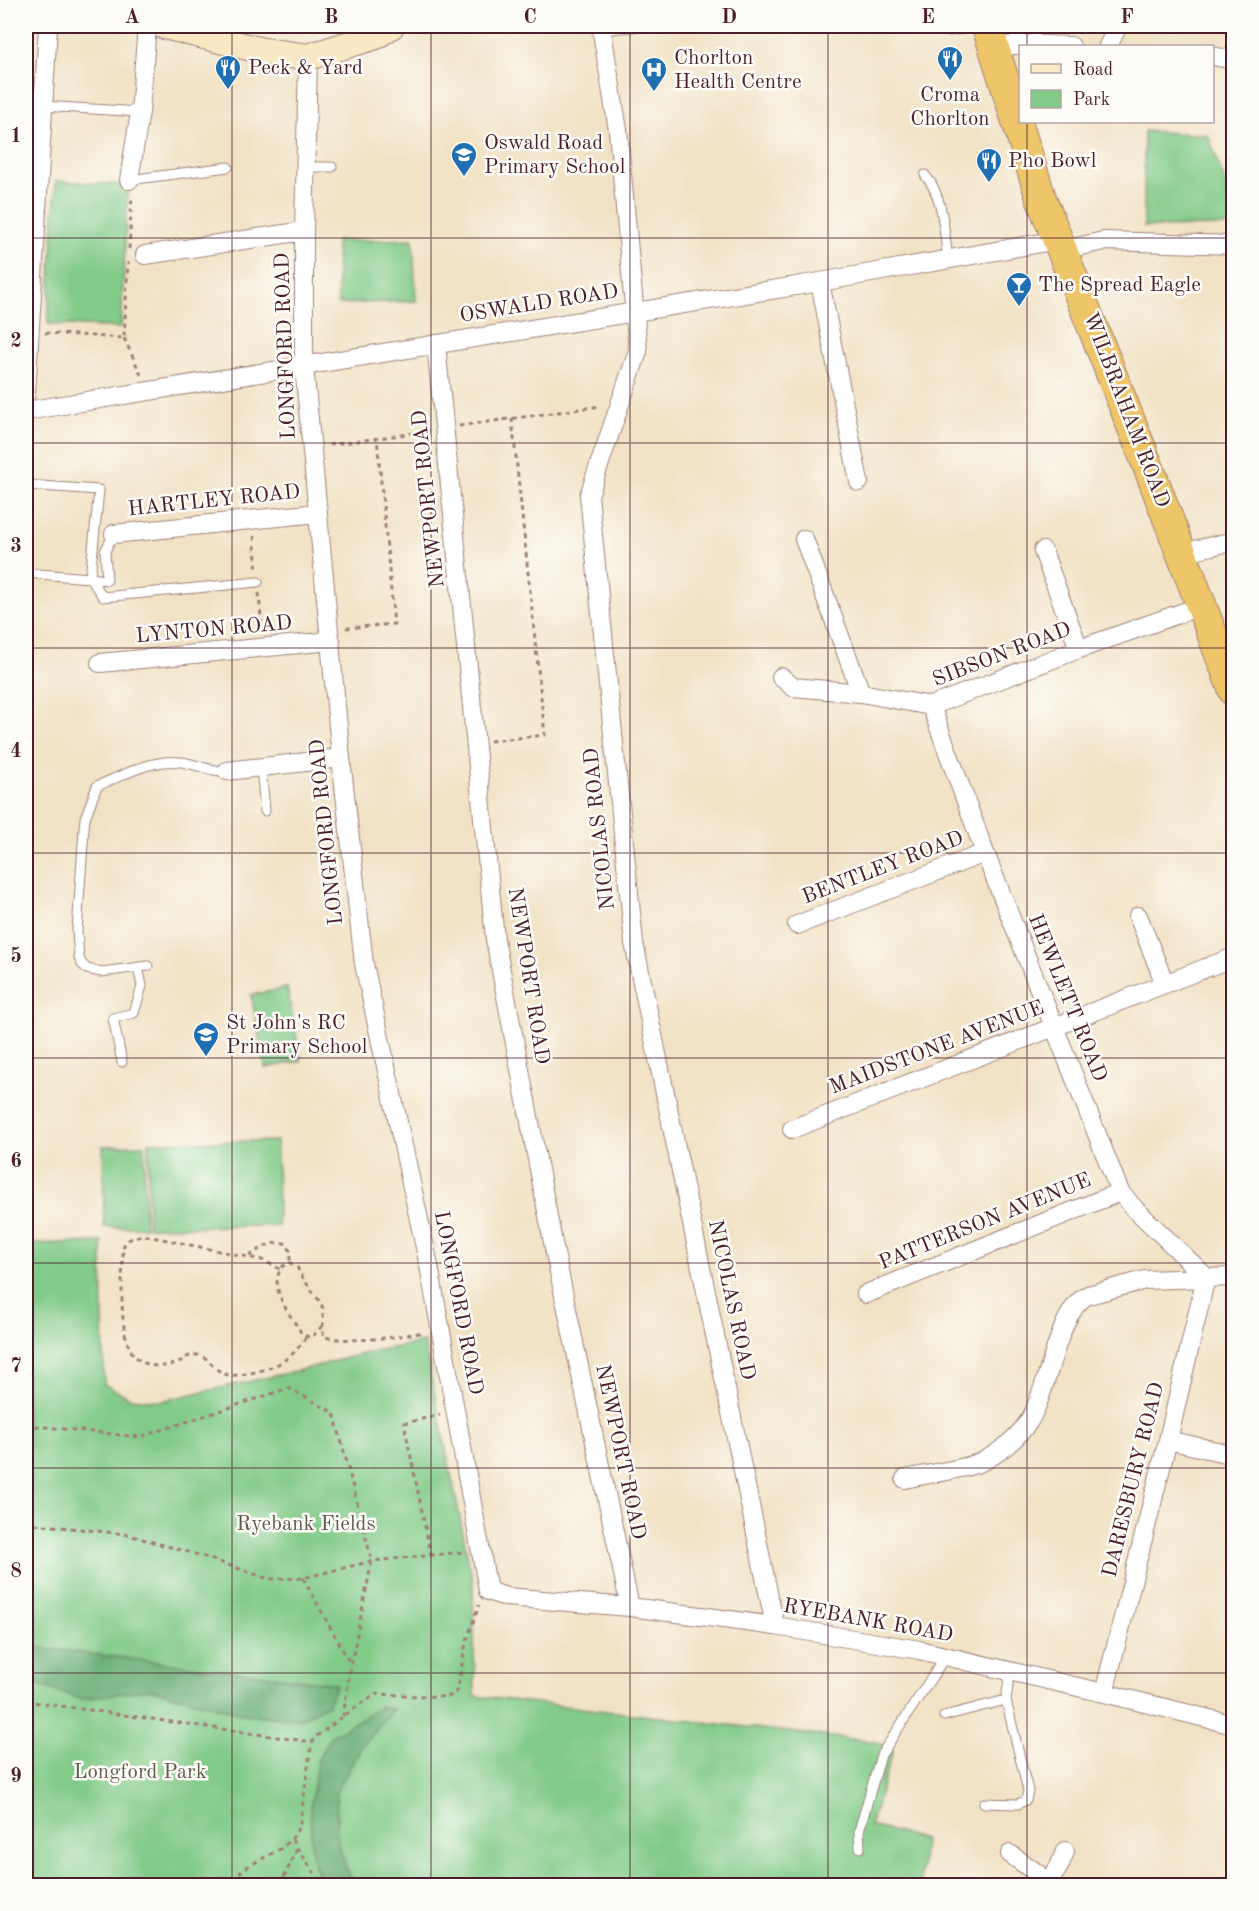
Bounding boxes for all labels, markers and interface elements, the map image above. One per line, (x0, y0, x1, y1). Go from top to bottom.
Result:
text: A (124, 8, 140, 28)
text: B (324, 8, 338, 28)
text: C (523, 8, 537, 28)
text: D (721, 8, 737, 28)
text: E (921, 8, 935, 28)
text: F (1120, 8, 1134, 28)
restaurant icon: Croma Chorlton (935, 44, 965, 82)
legend (1019, 45, 1214, 123)
place label: Chorlton Health Centre (674, 48, 802, 93)
restaurant icon: Peck & Yard (213, 53, 243, 91)
hospital icon: Chorlton Health Centre (639, 55, 669, 93)
place label: Peck & Yard (248, 58, 363, 79)
text: Road (1073, 61, 1113, 79)
place label: Croma Chorlton (910, 85, 990, 130)
text: Park (1073, 91, 1110, 109)
text: 1 (10, 127, 22, 147)
place label: Oswald Road Primary School (484, 133, 626, 178)
school or university icon: Oswald Road Primary School (449, 140, 479, 178)
restaurant icon: Pho Bowl (974, 146, 1004, 184)
place label: Pho Bowl (1008, 151, 1097, 172)
street label: LONGFORD ROAD (272, 252, 300, 440)
bar icon: The Spread Eagle (1004, 270, 1034, 308)
place label: The Spread Eagle (1038, 275, 1201, 296)
street label: OSWALD ROAD (458, 281, 620, 327)
street label: WILBRAHAM ROAD (1079, 309, 1173, 511)
text: 2 (10, 332, 22, 352)
street label: NEWPORT ROAD (409, 409, 449, 589)
street label: HARTLEY ROAD (127, 482, 301, 520)
text: 3 (10, 537, 22, 557)
street label: LYNTON ROAD (135, 613, 293, 647)
street label: SIBSON ROAD (930, 619, 1074, 691)
street label: LONGFORD ROAD (307, 738, 347, 926)
text: 4 (10, 742, 22, 762)
street label: NICOLAS ROAD (581, 747, 619, 911)
street label: BENTLEY ROAD (800, 828, 966, 908)
street label: NEWPORT ROAD (504, 886, 552, 1066)
street label: HEWLETT ROAD (1024, 911, 1110, 1085)
text: 5 (10, 946, 22, 967)
street label: MAIDSTONE AVENUE (827, 997, 1047, 1099)
place label: St John's RC Primary School (226, 1013, 368, 1058)
school or university icon: St John's RC Primary School (191, 1020, 221, 1058)
text: 6 (10, 1152, 22, 1172)
street label: PATTERSON AVENUE (876, 1170, 1094, 1274)
street label: LONGFORD ROAD (430, 1209, 486, 1397)
street label: NICOLAS ROAD (704, 1218, 758, 1382)
text: 7 (10, 1357, 22, 1377)
street label: NEWPORT ROAD (591, 1362, 649, 1542)
street label: DARESBURY ROAD (1100, 1380, 1168, 1580)
park label: Ryebank Fields (236, 1514, 376, 1535)
text: 8 (10, 1562, 22, 1582)
street label: RYEBANK ROAD (781, 1596, 955, 1646)
park label: Longford Park (73, 1762, 207, 1783)
text: 9 (10, 1767, 22, 1787)

